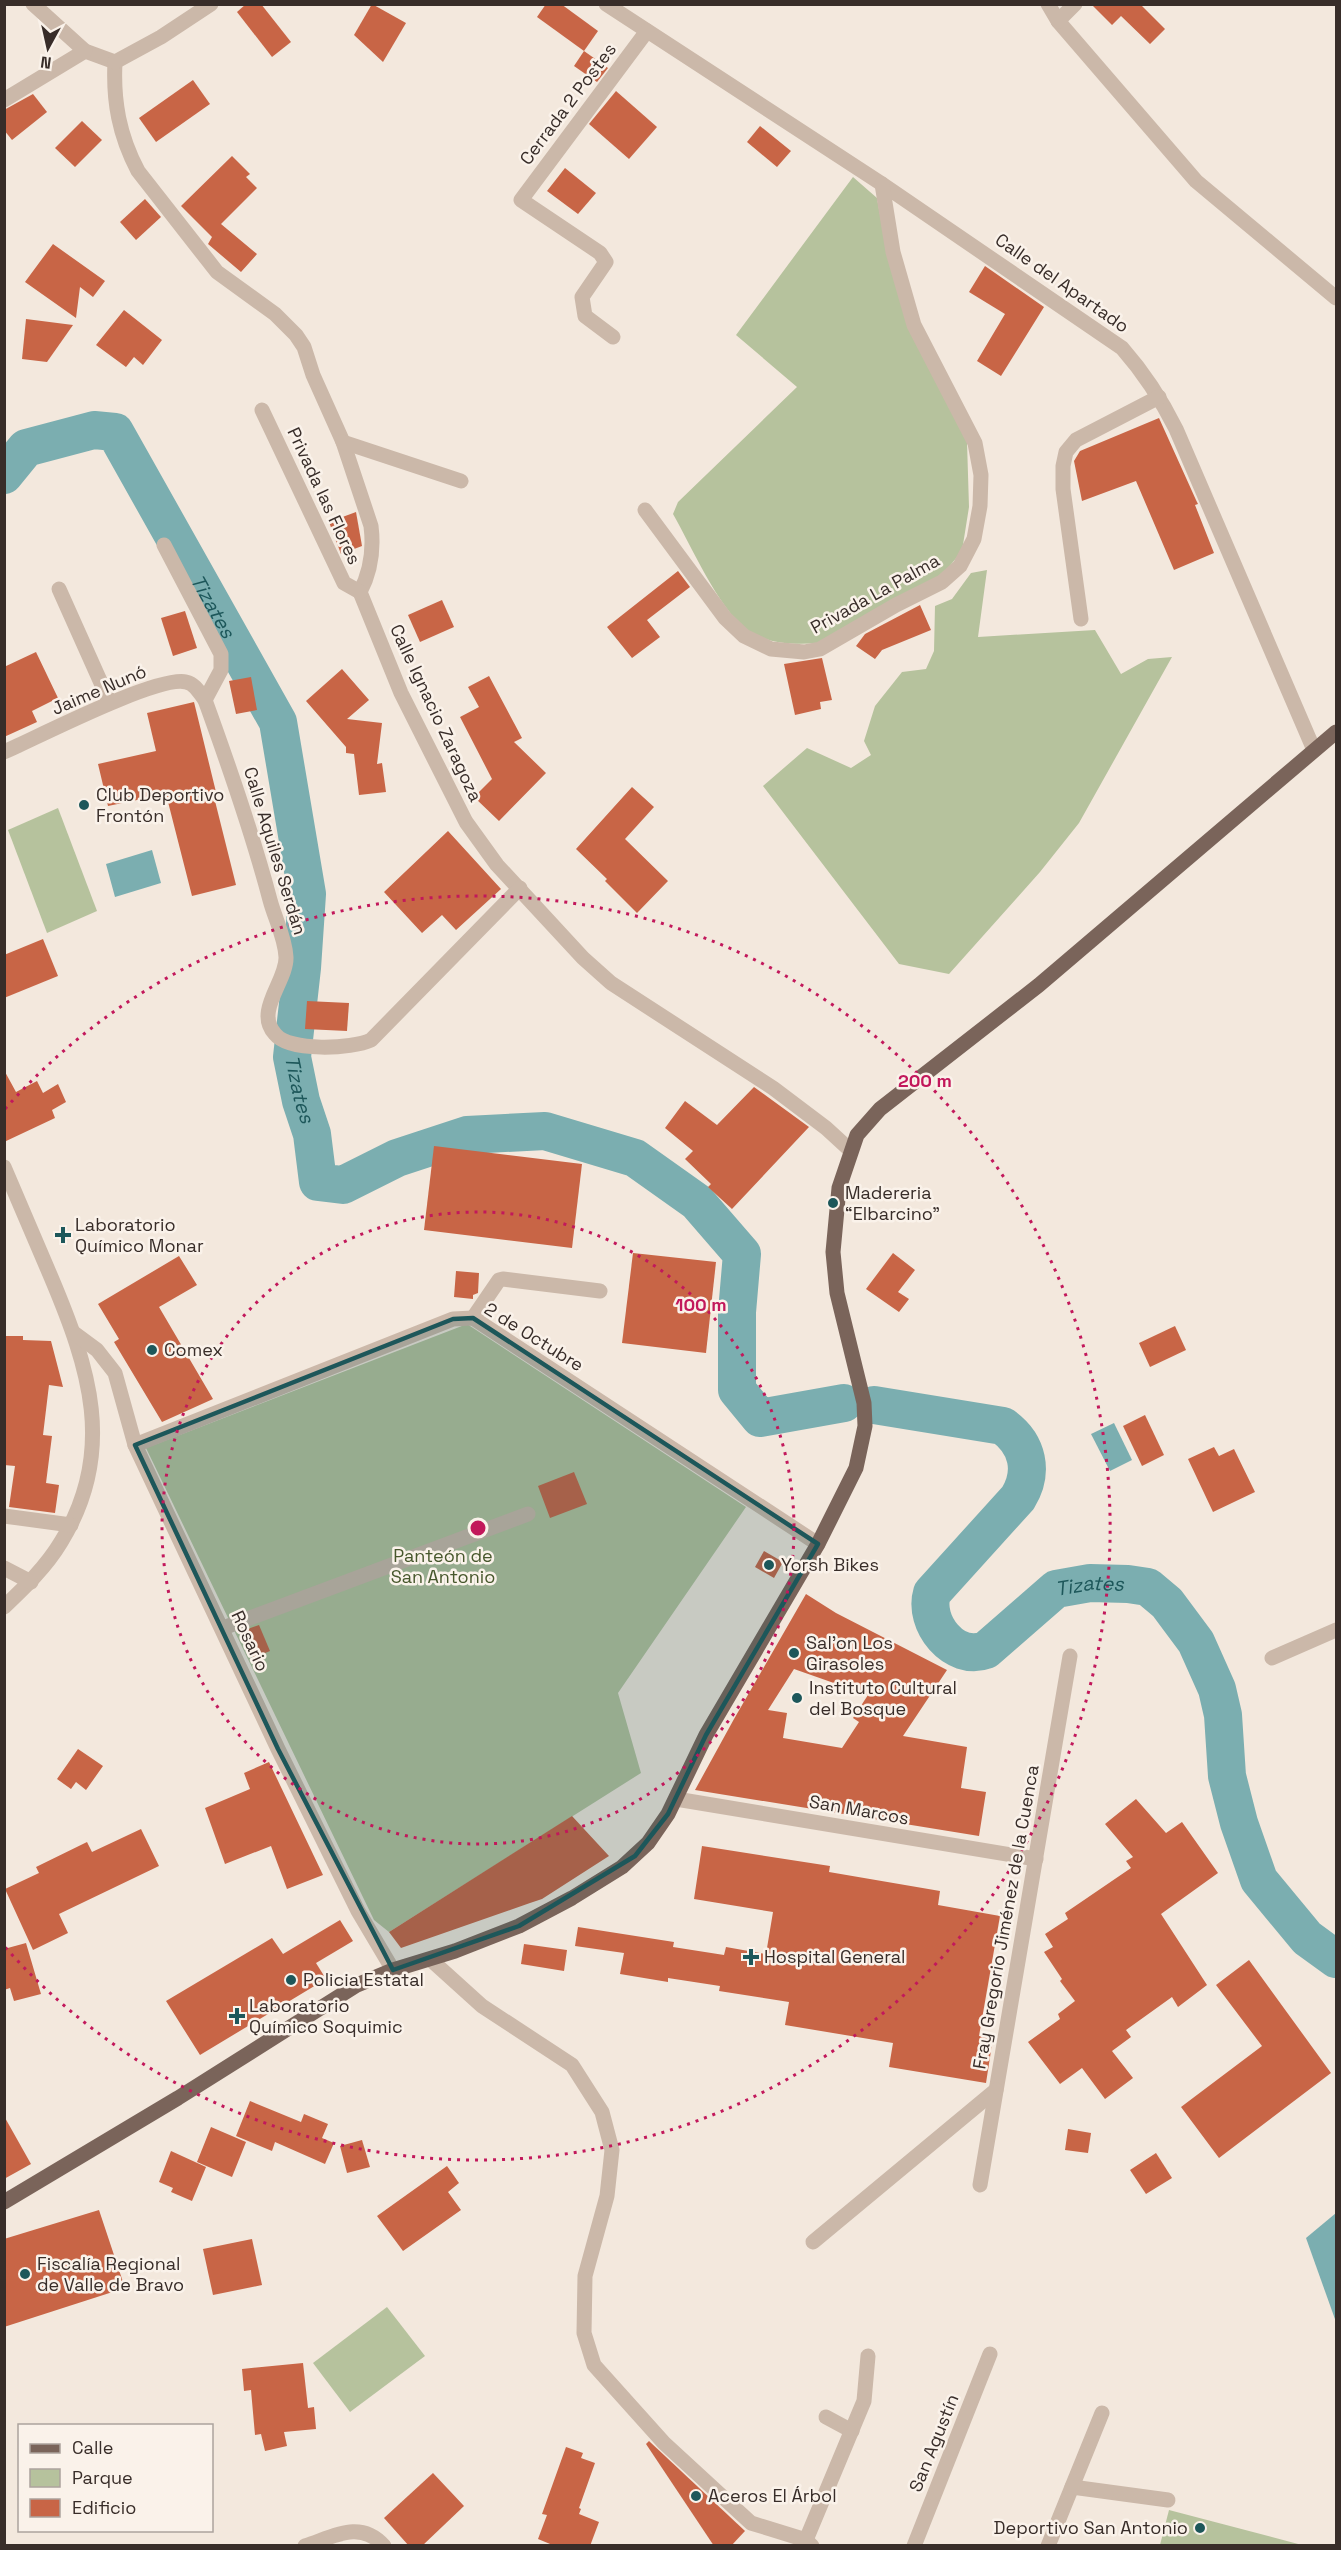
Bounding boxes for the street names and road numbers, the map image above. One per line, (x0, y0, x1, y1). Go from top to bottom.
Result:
street label: Cerrada 2 Postes (514, 38, 621, 169)
street label: Calle del Apartado (991, 228, 1134, 337)
street label: Privada las Flores (283, 424, 366, 568)
street label: Privada La Palma (806, 549, 943, 639)
street label: Calle Ignacio Zaragoza (385, 620, 488, 805)
street label: Jaime Nunó (48, 659, 150, 720)
street label: Calle Aquiles Serdán (239, 764, 312, 938)
street label: 2 de Octubre (480, 1297, 588, 1376)
street label: Rosario (226, 1607, 275, 1675)
street label: Fray Gregorio Jiménez de la Cuenca (967, 1763, 1044, 2071)
street label: San Marcos (807, 1789, 911, 1830)
street label: San Agustín (903, 2390, 964, 2495)

